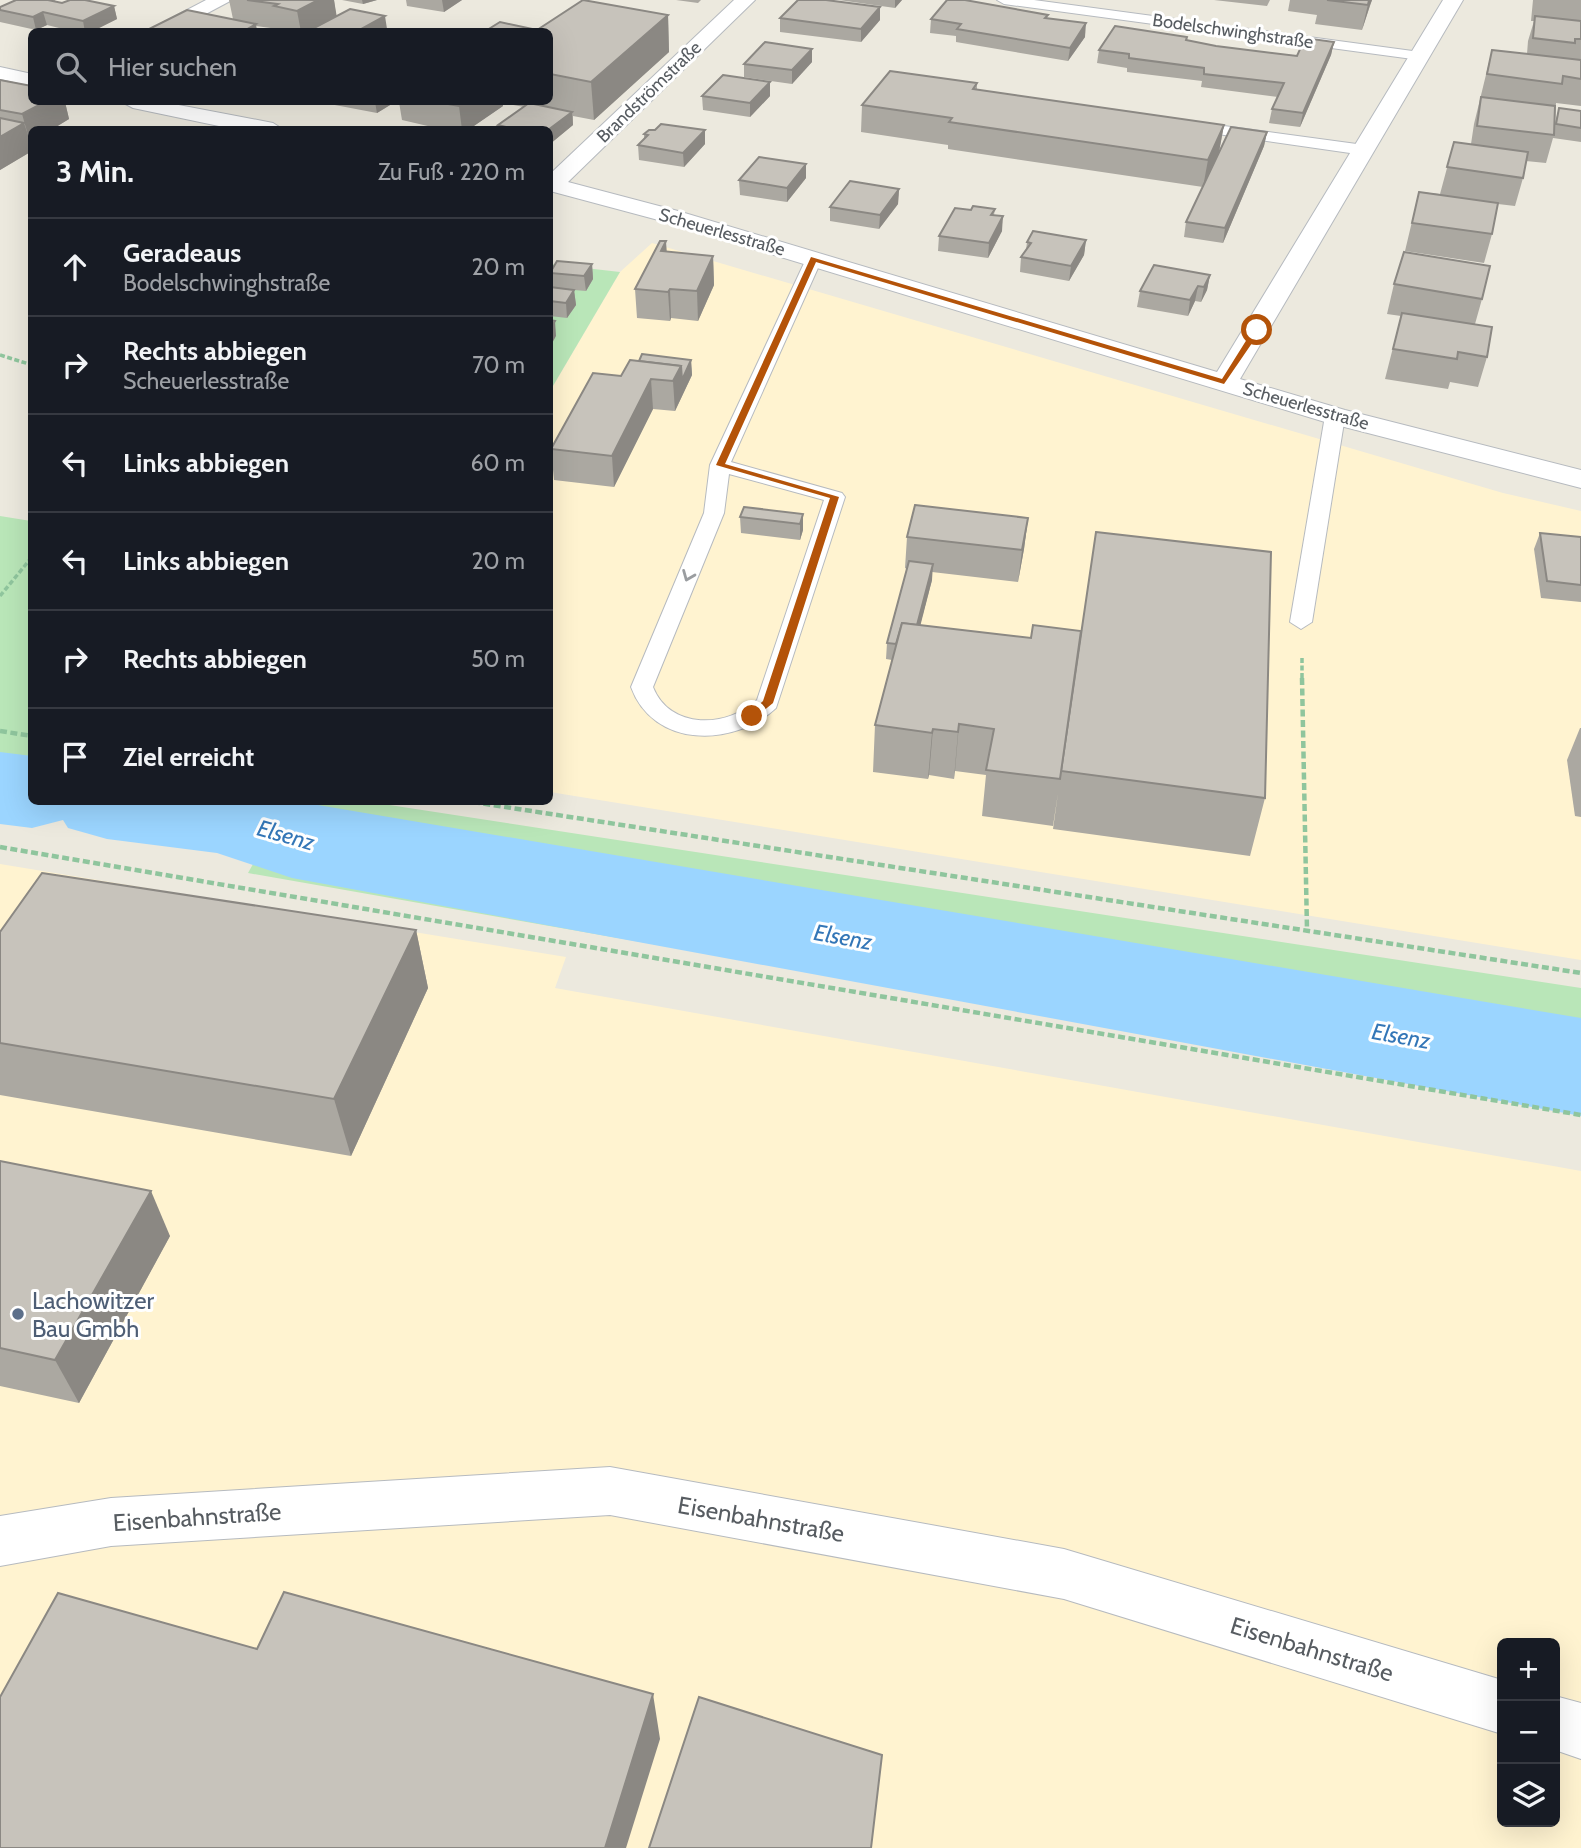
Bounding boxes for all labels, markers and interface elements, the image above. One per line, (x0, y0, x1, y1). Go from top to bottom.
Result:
street label: Bodelschwinghstraße (1151, 9, 1315, 53)
search box (28, 28, 553, 105)
street label: Brandströmstraße (592, 37, 706, 147)
icon: search (52, 48, 90, 86)
text: Hier suchen (108, 51, 237, 83)
text: 3 Min. (56, 153, 134, 190)
text: Zu Fuß · 220 m (378, 158, 525, 186)
street label: Scheuerlesstraße (656, 204, 788, 260)
text: Geradeaus (123, 237, 241, 269)
icon: ahead (56, 248, 94, 286)
text: 20 m (472, 253, 525, 281)
text: Bodelschwinghstraße (123, 269, 330, 297)
route start (1241, 314, 1272, 345)
text: Rechts abbiegen (123, 335, 307, 367)
icon: right (56, 346, 94, 384)
text: 70 m (472, 351, 525, 379)
text: Scheuerlesstraße (123, 367, 289, 395)
street label: Scheuerlesstraße (1240, 378, 1372, 434)
icon: left (56, 444, 94, 482)
text: Links abbiegen (123, 447, 289, 479)
text: 60 m (471, 449, 525, 477)
icon: left (56, 542, 94, 580)
text: Links abbiegen (123, 545, 289, 577)
text: 20 m (472, 547, 525, 575)
one-way arrow (682, 569, 696, 581)
icon: right (56, 640, 94, 678)
text: Rechts abbiegen (123, 643, 307, 675)
text: 50 m (471, 645, 525, 673)
route end (736, 700, 767, 731)
icon: arrive (56, 738, 94, 776)
text: Ziel erreicht (123, 741, 254, 773)
water label: Elsenz (254, 813, 319, 857)
water label: Elsenz (812, 918, 875, 956)
water label: Elsenz (1370, 1017, 1433, 1055)
place label: Lachowitzer Bau Gmbh (32, 1286, 154, 1343)
marker: Lachowitzer Bau Gmbh (10, 1306, 26, 1322)
street label: Eisenbahnstraße (675, 1490, 847, 1548)
street label: Eisenbahnstraße (112, 1497, 282, 1537)
street label: Eisenbahnstraße (1227, 1610, 1397, 1688)
map controls (1497, 1638, 1560, 1827)
button: + (1497, 1638, 1560, 1701)
button: − (1497, 1701, 1560, 1764)
button: layers (1497, 1764, 1560, 1827)

